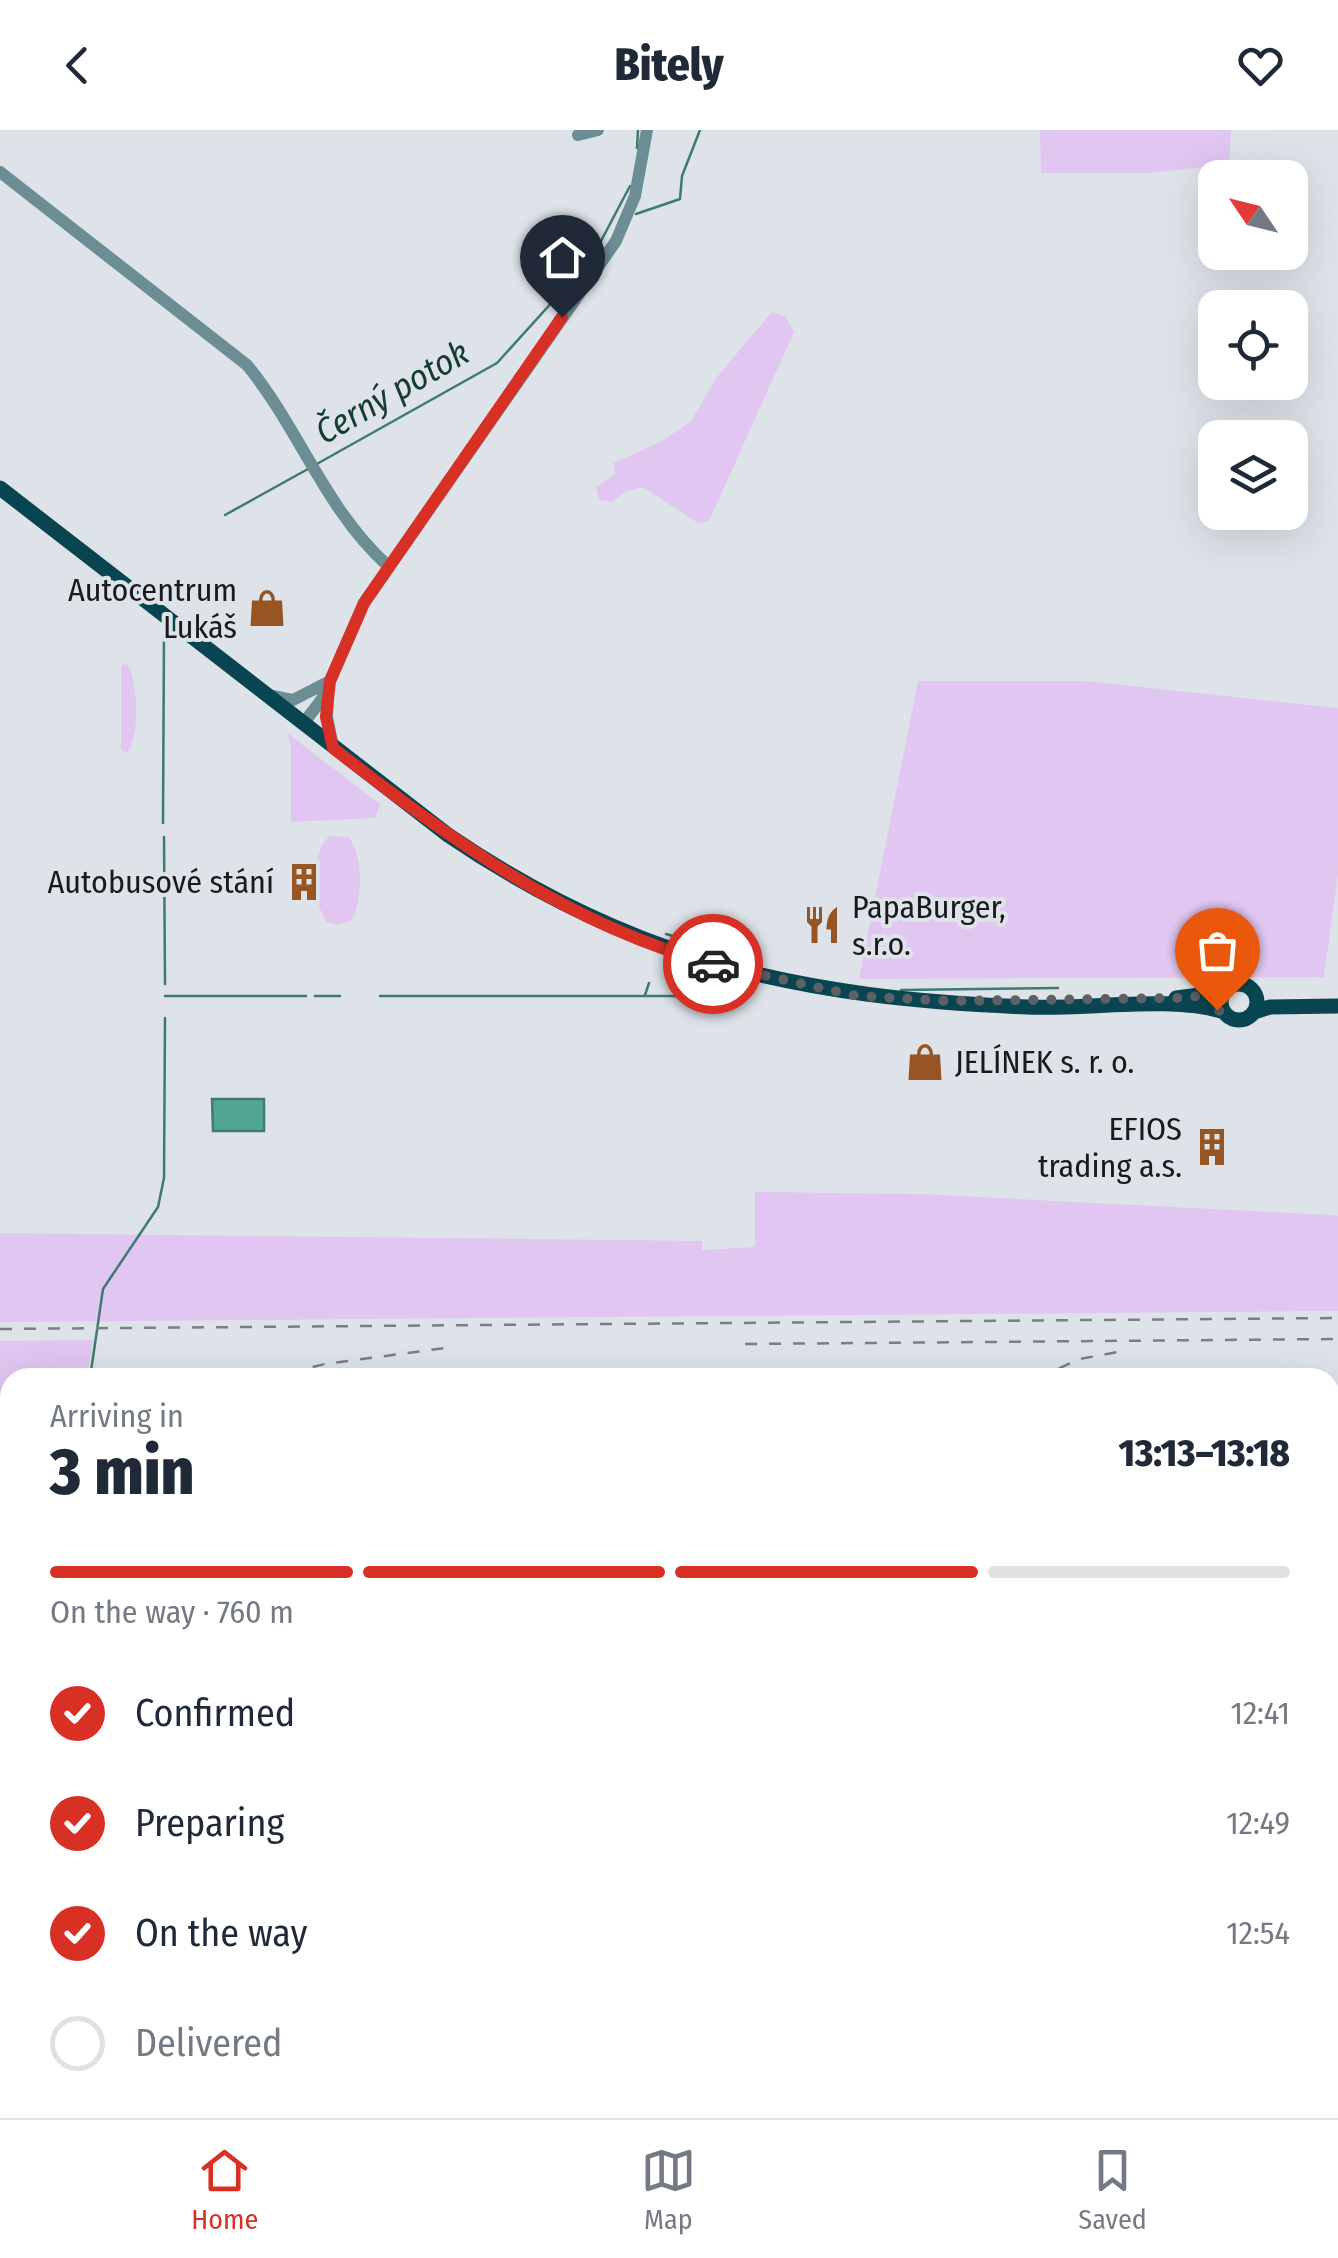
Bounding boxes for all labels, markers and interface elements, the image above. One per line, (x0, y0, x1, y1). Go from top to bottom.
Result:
icon: back (50, 38, 105, 93)
text: Bitely (614, 38, 724, 92)
icon: heart (1233, 38, 1288, 93)
north arrow (1198, 160, 1308, 270)
map controls (1198, 160, 1308, 530)
pin (520, 215, 605, 318)
icon: home (535, 230, 590, 285)
button: locate (1198, 290, 1308, 400)
water label: Černý potok (308, 331, 476, 453)
button: layers (1198, 420, 1308, 530)
place label: Autocentrum Lukáš (68, 571, 237, 646)
shop icon: Autocentrum Lukáš (246, 587, 288, 629)
building icon: Autobusové stání (283, 861, 325, 903)
place label: Autobusové stání (48, 863, 274, 901)
place label: PapaBurger, s.r.o. (852, 888, 1006, 963)
restaurant icon: PapaBurger, s.r.o. (801, 904, 843, 946)
pin (1175, 908, 1260, 1011)
courier (663, 914, 763, 1014)
icon: bag (1190, 923, 1245, 978)
icon: car (686, 937, 741, 992)
shop icon: JELÍNEK s. r. o. (904, 1041, 946, 1083)
place label: JELÍNEK s. r. o. (955, 1043, 1134, 1081)
place label: EFIOS trading a.s. (1038, 1110, 1182, 1185)
building icon: EFIOS trading a.s. (1191, 1126, 1233, 1168)
text: Arriving in (50, 1397, 184, 1435)
text: 13:13–13:18 (1119, 1430, 1290, 1476)
text: 3 min (50, 1433, 195, 1511)
text: On the way · 760 m (50, 1593, 294, 1631)
icon: check (50, 1686, 105, 1741)
text: Confirmed (135, 1690, 295, 1736)
text: 12:41 (1231, 1694, 1290, 1732)
icon: check (50, 1796, 105, 1851)
text: Preparing (135, 1800, 284, 1846)
text: 12:49 (1226, 1804, 1290, 1842)
icon: check (50, 1906, 105, 1961)
text: On the way (135, 1910, 307, 1956)
text: 12:54 (1226, 1914, 1290, 1952)
text: Delivered (135, 2020, 282, 2066)
tab: Home (191, 2143, 258, 2236)
tab: Map (641, 2143, 696, 2236)
tab: Saved (1078, 2143, 1147, 2236)

